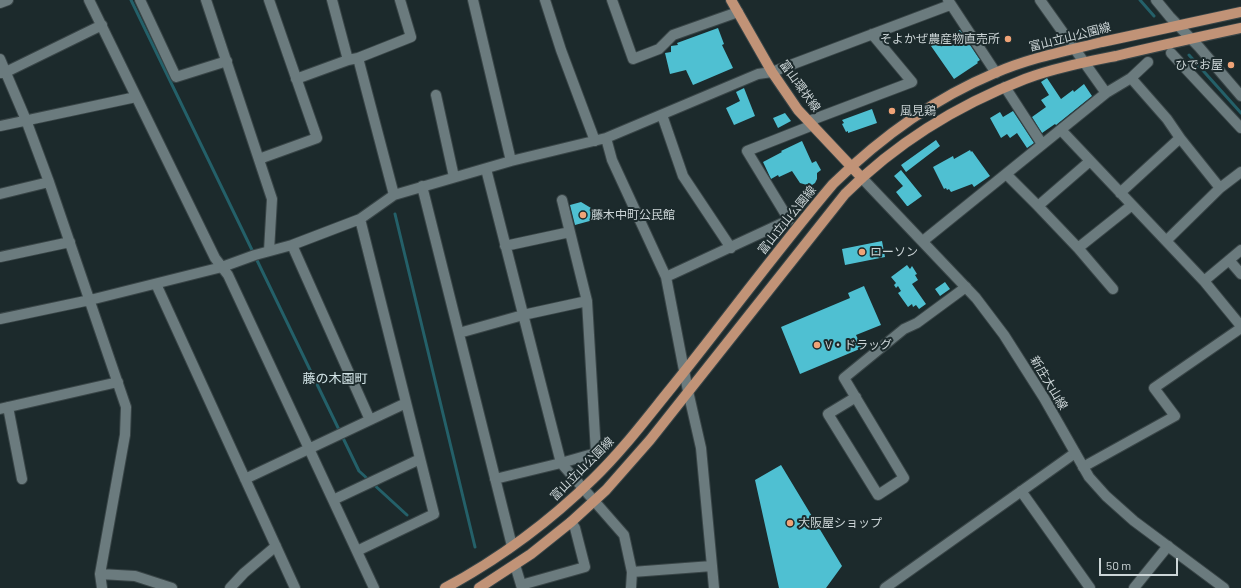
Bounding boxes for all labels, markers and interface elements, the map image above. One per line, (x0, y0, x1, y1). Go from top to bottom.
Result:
street label: 富山立山公園線 (1028, 20, 1112, 54)
place label: そよかぜ農産物直売所 (880, 32, 1000, 46)
marker: そよかぜ農産物直売所 (1003, 34, 1013, 44)
street label: 富山環状線 (777, 57, 823, 115)
place label: ひでお屋 (1175, 58, 1223, 72)
marker: ひでお屋 (1226, 60, 1236, 70)
place label: 風見鶏 (900, 104, 936, 118)
marker: 風見鶏 (887, 106, 897, 116)
street label: 富山立山公園線 (755, 183, 819, 257)
place label: 藤木中町公民館 (591, 208, 675, 222)
marker: 藤木中町公民館 (578, 210, 588, 220)
place label: ローソン (870, 245, 918, 259)
marker: ローソン (857, 247, 867, 257)
place label: V・ドラッグ (825, 338, 892, 352)
marker: V・ドラッグ (812, 340, 822, 350)
street label: 新庄大山線 (1027, 354, 1071, 412)
district label: 藤の木園町 (303, 371, 367, 387)
street label: 富山立山公園線 (547, 434, 617, 504)
place label: 大阪屋ショップ (798, 516, 882, 530)
marker: 大阪屋ショップ (785, 518, 795, 528)
scale bar (1101, 550, 1180, 576)
text: 50 m (1106, 558, 1131, 572)

